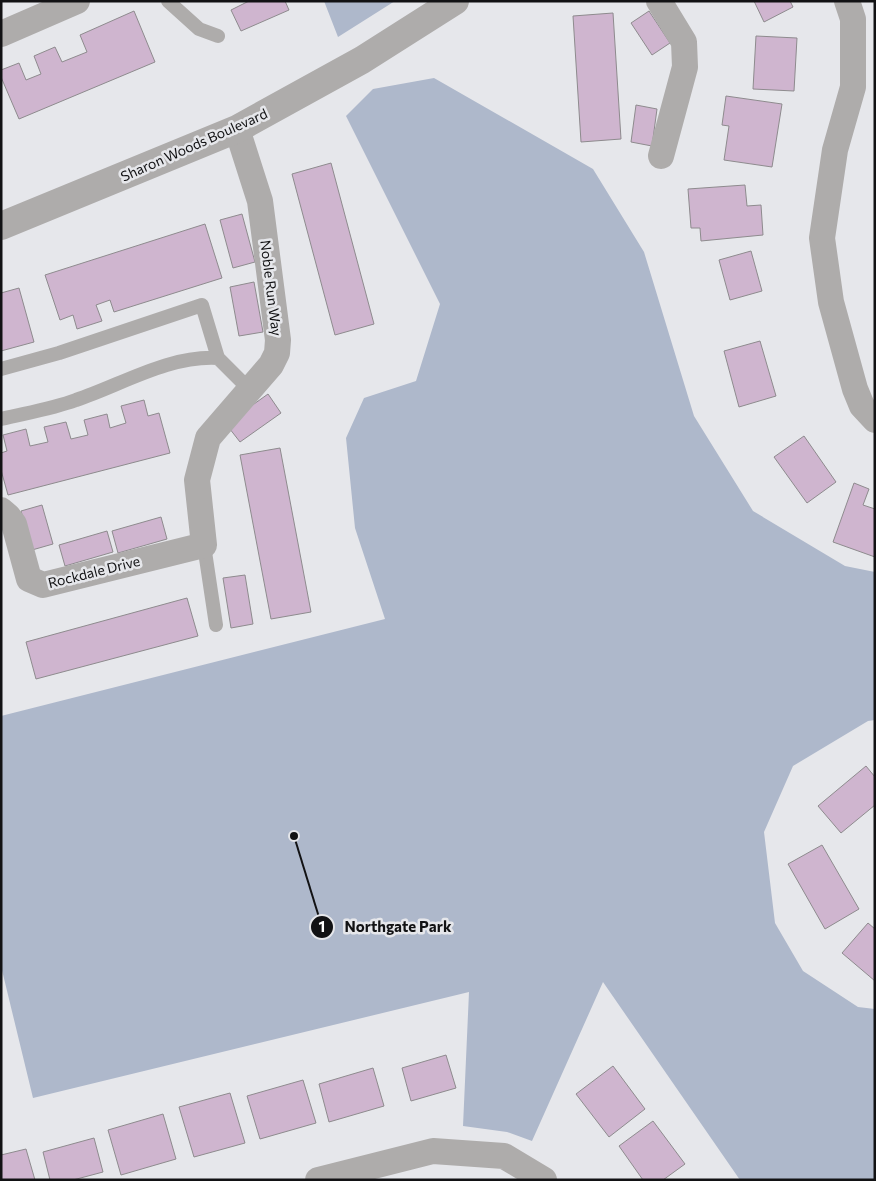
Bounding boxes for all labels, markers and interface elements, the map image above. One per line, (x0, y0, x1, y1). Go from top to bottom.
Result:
street label: Sharon Woods Boulevard (118, 104, 270, 185)
street label: Noble Run Way (257, 239, 286, 337)
street label: Rockdale Drive (46, 552, 142, 591)
callout: Northgate Park (310, 912, 462, 942)
text: 1 (319, 917, 325, 935)
text: Northgate Park (345, 917, 452, 935)

